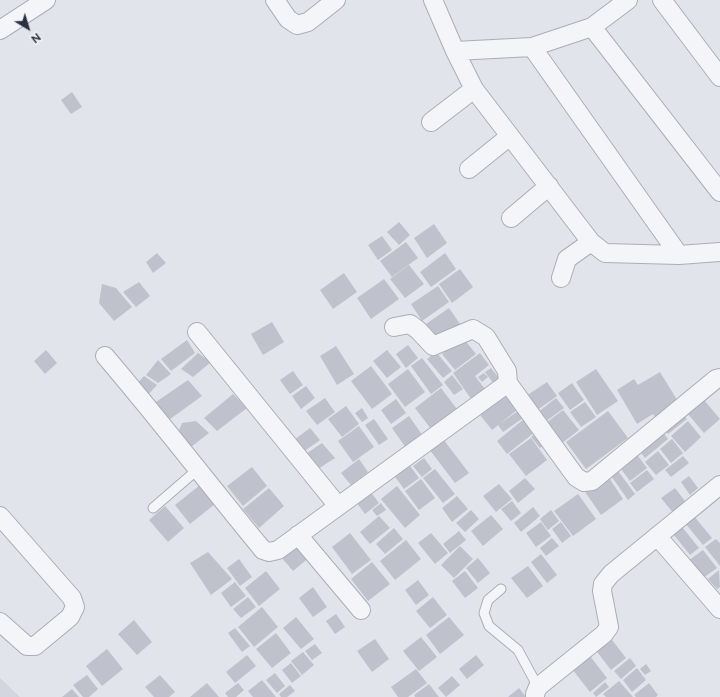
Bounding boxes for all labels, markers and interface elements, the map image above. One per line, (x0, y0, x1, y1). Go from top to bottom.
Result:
north arrow (8, 8, 48, 48)
text: N (28, 30, 43, 46)

